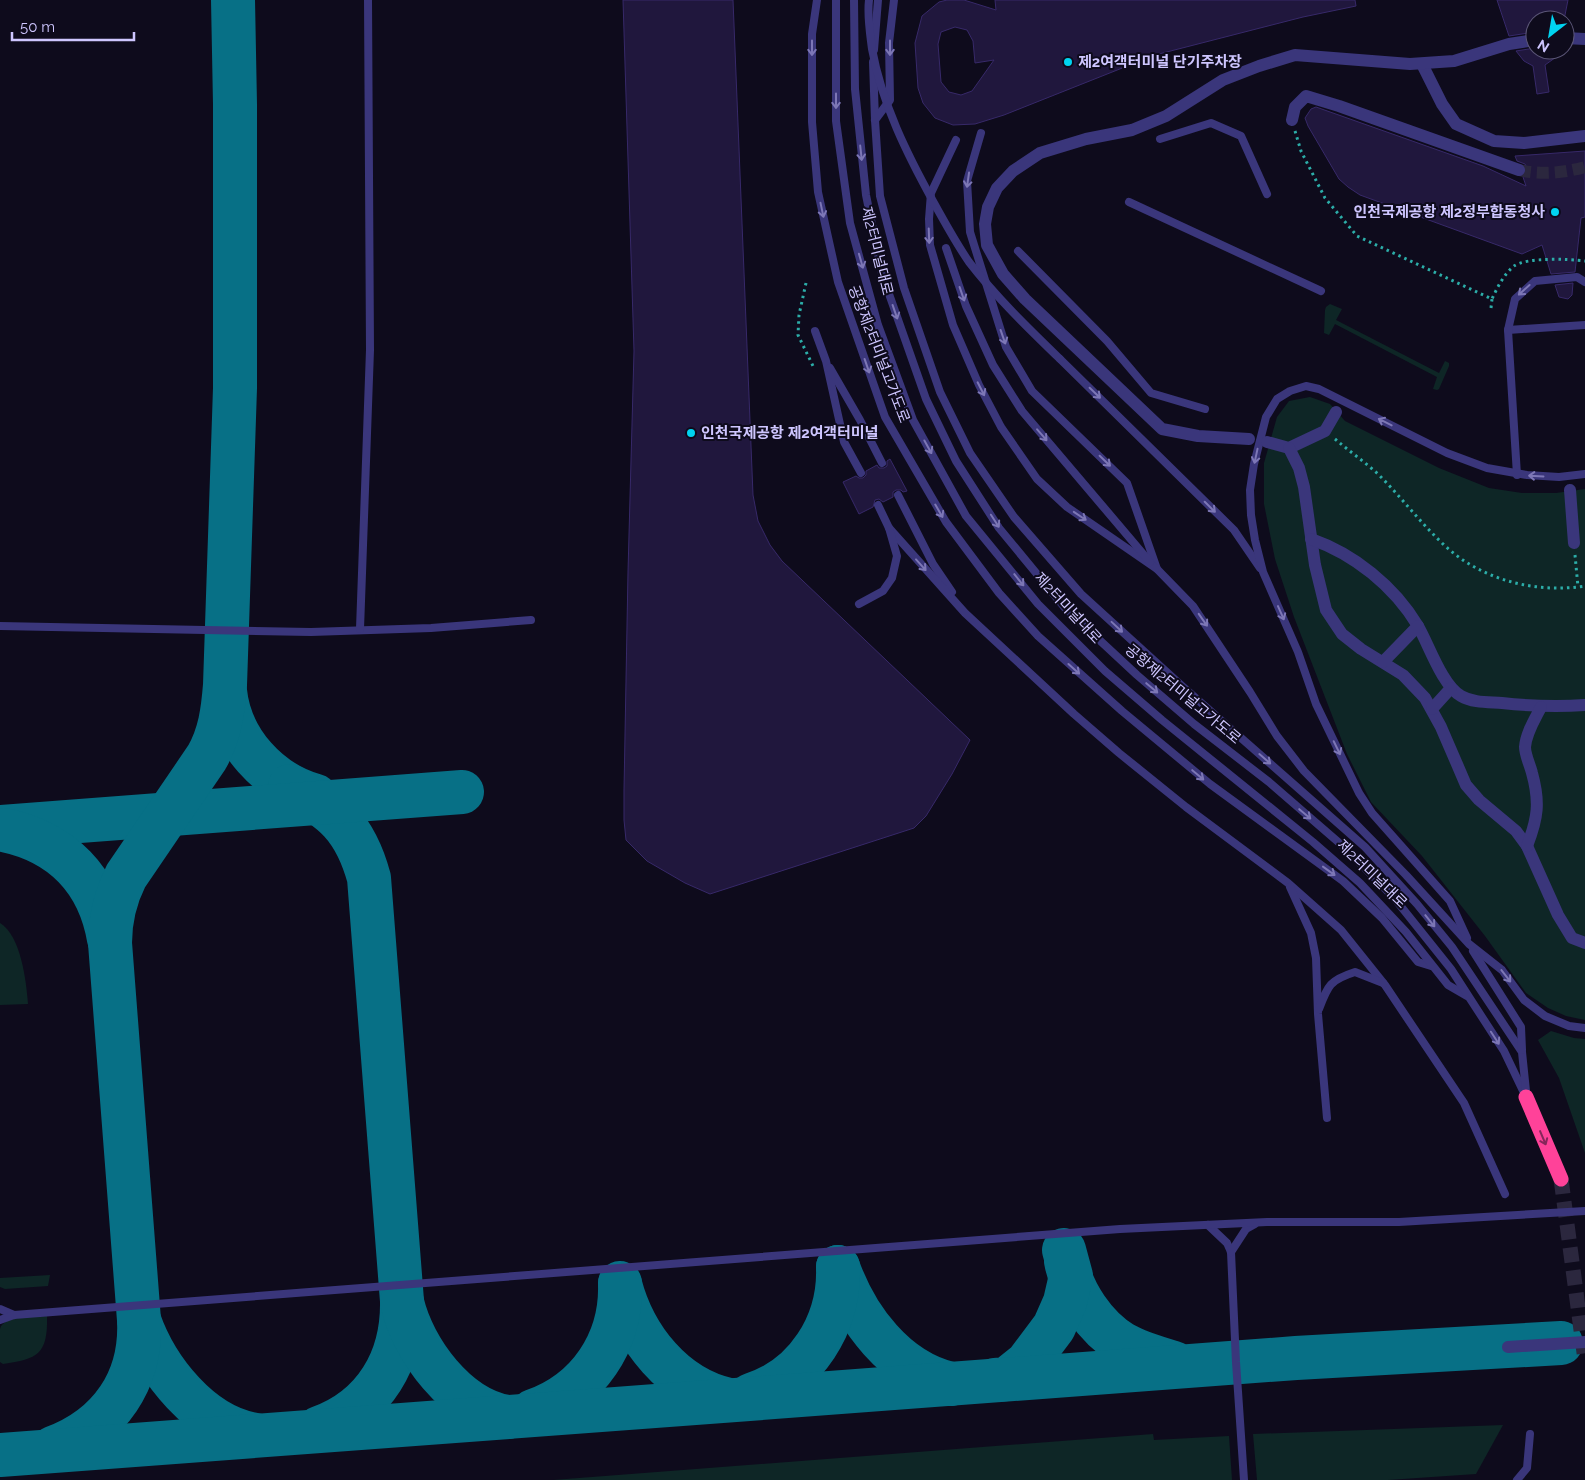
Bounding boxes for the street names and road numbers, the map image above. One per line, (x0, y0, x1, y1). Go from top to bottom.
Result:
street label: 제2터미널대로 (857, 205, 897, 297)
street label: 공항제2터미널고가도로 (844, 283, 914, 425)
street label: 제2터미널대로 (1031, 569, 1105, 647)
street label: 공항제2터미널고가도로 (1121, 640, 1245, 748)
street label: 제2터미널대로 (1333, 836, 1411, 912)

